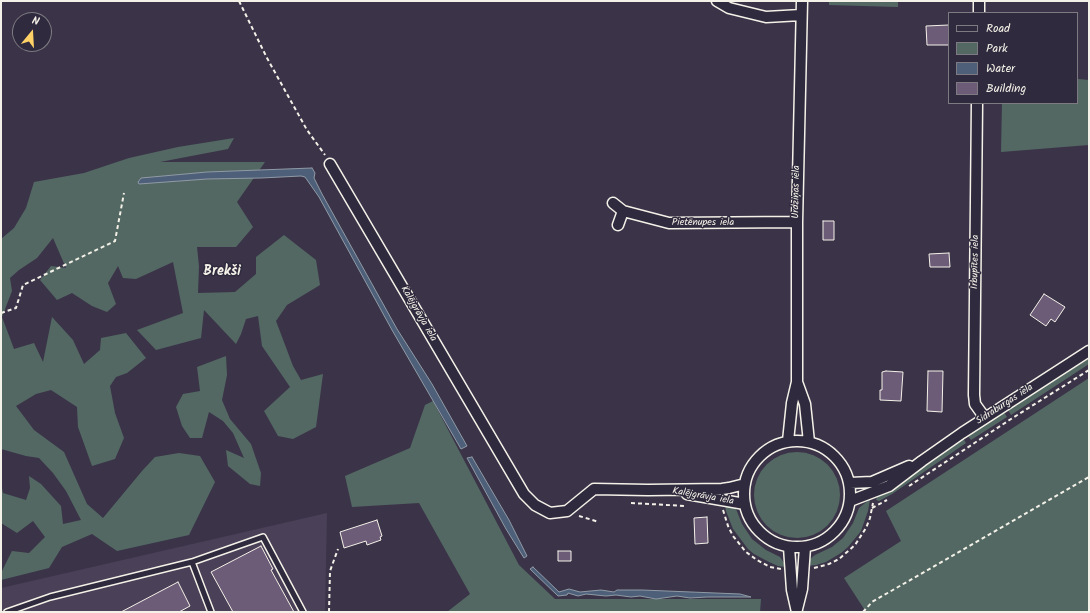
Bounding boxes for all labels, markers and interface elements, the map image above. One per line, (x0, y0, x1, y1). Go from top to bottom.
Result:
north arrow (12, 12, 52, 52)
text: N (29, 12, 41, 31)
legend (948, 12, 1078, 104)
text: Road (986, 19, 1010, 38)
text: Park (986, 39, 1008, 58)
text: Water (986, 59, 1015, 78)
text: Building (986, 79, 1026, 98)
street label: Urdziņas iela (791, 165, 803, 219)
street label: Pietēnupes iela (672, 217, 734, 229)
street label: Irbupītes iela (970, 235, 982, 289)
district label: Brekši (203, 265, 241, 281)
street label: Kalējgrāvja iela (397, 284, 439, 344)
street label: Sidraburgas iela (974, 382, 1036, 428)
street label: Kalējgrāvja iela (671, 486, 735, 508)

